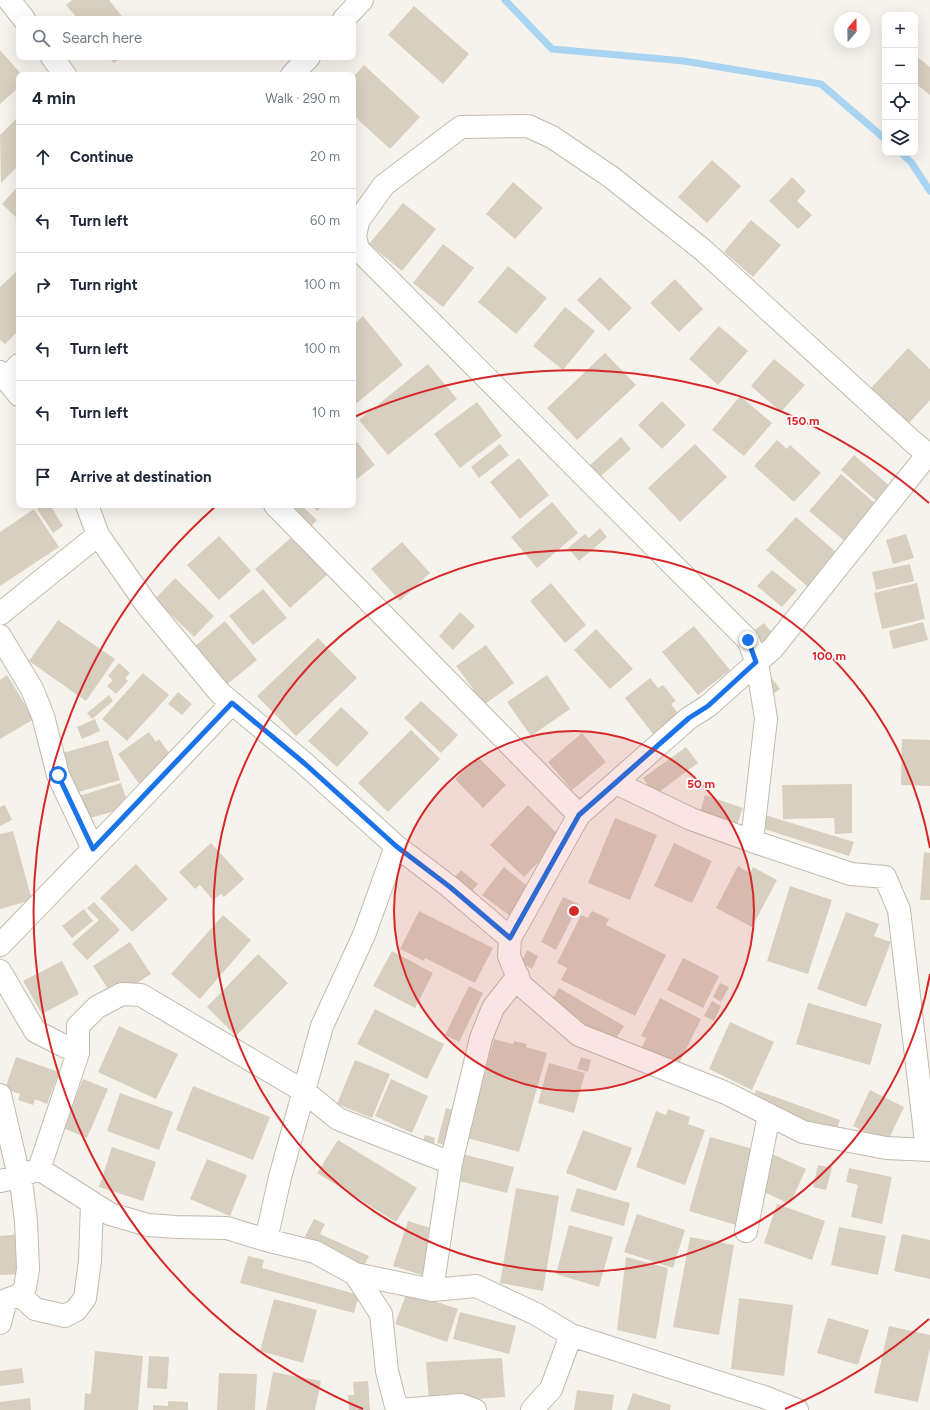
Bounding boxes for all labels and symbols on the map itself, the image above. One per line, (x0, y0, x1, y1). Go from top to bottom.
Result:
north arrow (834, 12, 870, 48)
text: 150 m (786, 414, 820, 428)
route end (739, 631, 757, 649)
text: 100 m (812, 649, 846, 663)
route start (49, 766, 67, 784)
text: 50 m (687, 777, 715, 791)
centre of rings (567, 904, 581, 918)

